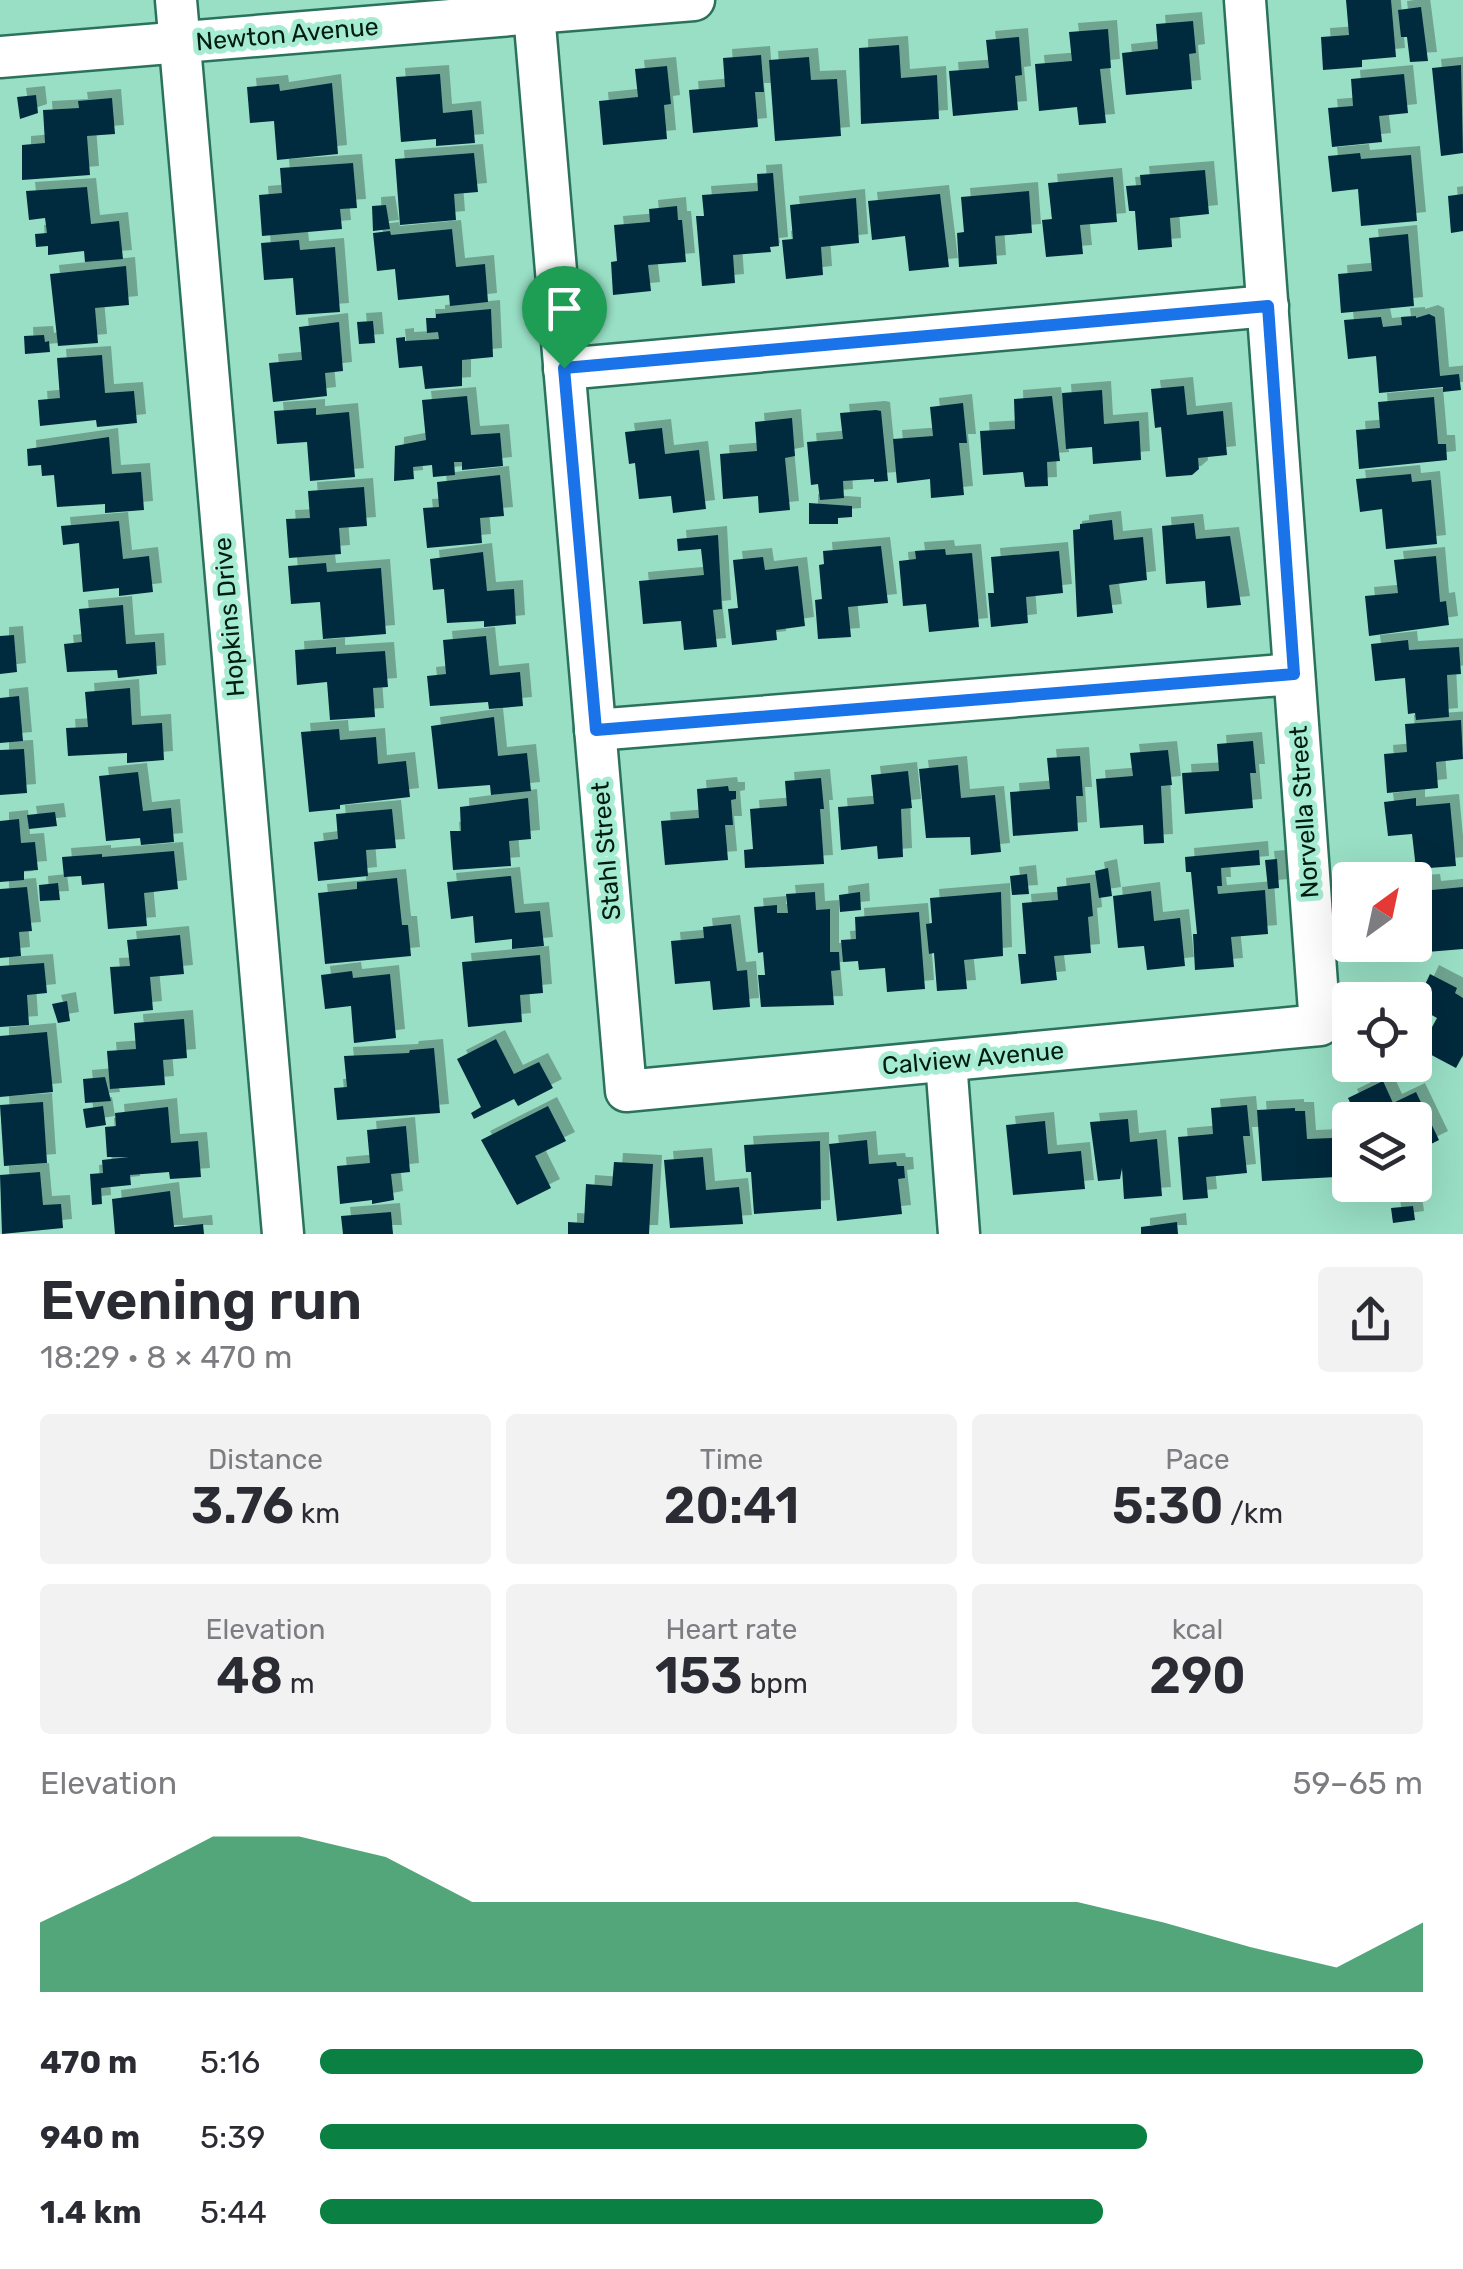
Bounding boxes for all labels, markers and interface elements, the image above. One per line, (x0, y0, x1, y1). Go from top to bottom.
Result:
street label: Newton Avenue (194, 12, 380, 56)
pin (522, 266, 607, 369)
icon: arrive (537, 281, 592, 336)
street label: Hopkins Drive (208, 536, 250, 698)
street label: Norvella Street (1283, 724, 1324, 899)
street label: Stahl Street (585, 780, 626, 921)
north arrow (1332, 862, 1432, 962)
map controls (1332, 862, 1432, 1202)
button: locate (1332, 982, 1432, 1082)
street label: Calview Avenue (881, 1036, 1065, 1080)
button: layers (1332, 1102, 1432, 1202)
button: share (1318, 1267, 1423, 1372)
text: Evening run (40, 1268, 362, 1333)
text: 18:29 · 8 × 470 m (40, 1338, 293, 1376)
text: Distance (208, 1443, 323, 1476)
text: Time (700, 1443, 763, 1476)
text: Pace (1165, 1443, 1230, 1476)
text: 3.76 (191, 1476, 294, 1536)
text: 20:41 (664, 1476, 799, 1536)
text: 5:30 (1112, 1476, 1223, 1536)
text: km (294, 1497, 340, 1530)
text: /km (1223, 1497, 1283, 1530)
text: Elevation (206, 1613, 325, 1646)
text: Heart rate (666, 1613, 797, 1646)
text: kcal (1172, 1613, 1223, 1646)
text: 48 (216, 1646, 283, 1706)
text: 153 (655, 1646, 743, 1706)
text: 290 (1149, 1646, 1246, 1706)
text: m (283, 1667, 315, 1700)
text: bpm (743, 1667, 808, 1700)
text: Elevation (40, 1764, 177, 1802)
text: 59–65 m (1293, 1764, 1423, 1802)
text: 470 m (40, 2043, 137, 2081)
text: 5:16 (200, 2043, 260, 2081)
text: 940 m (40, 2118, 140, 2156)
text: 5:39 (200, 2118, 265, 2156)
text: 1.4 km (40, 2193, 141, 2231)
text: 5:44 (200, 2193, 267, 2231)

